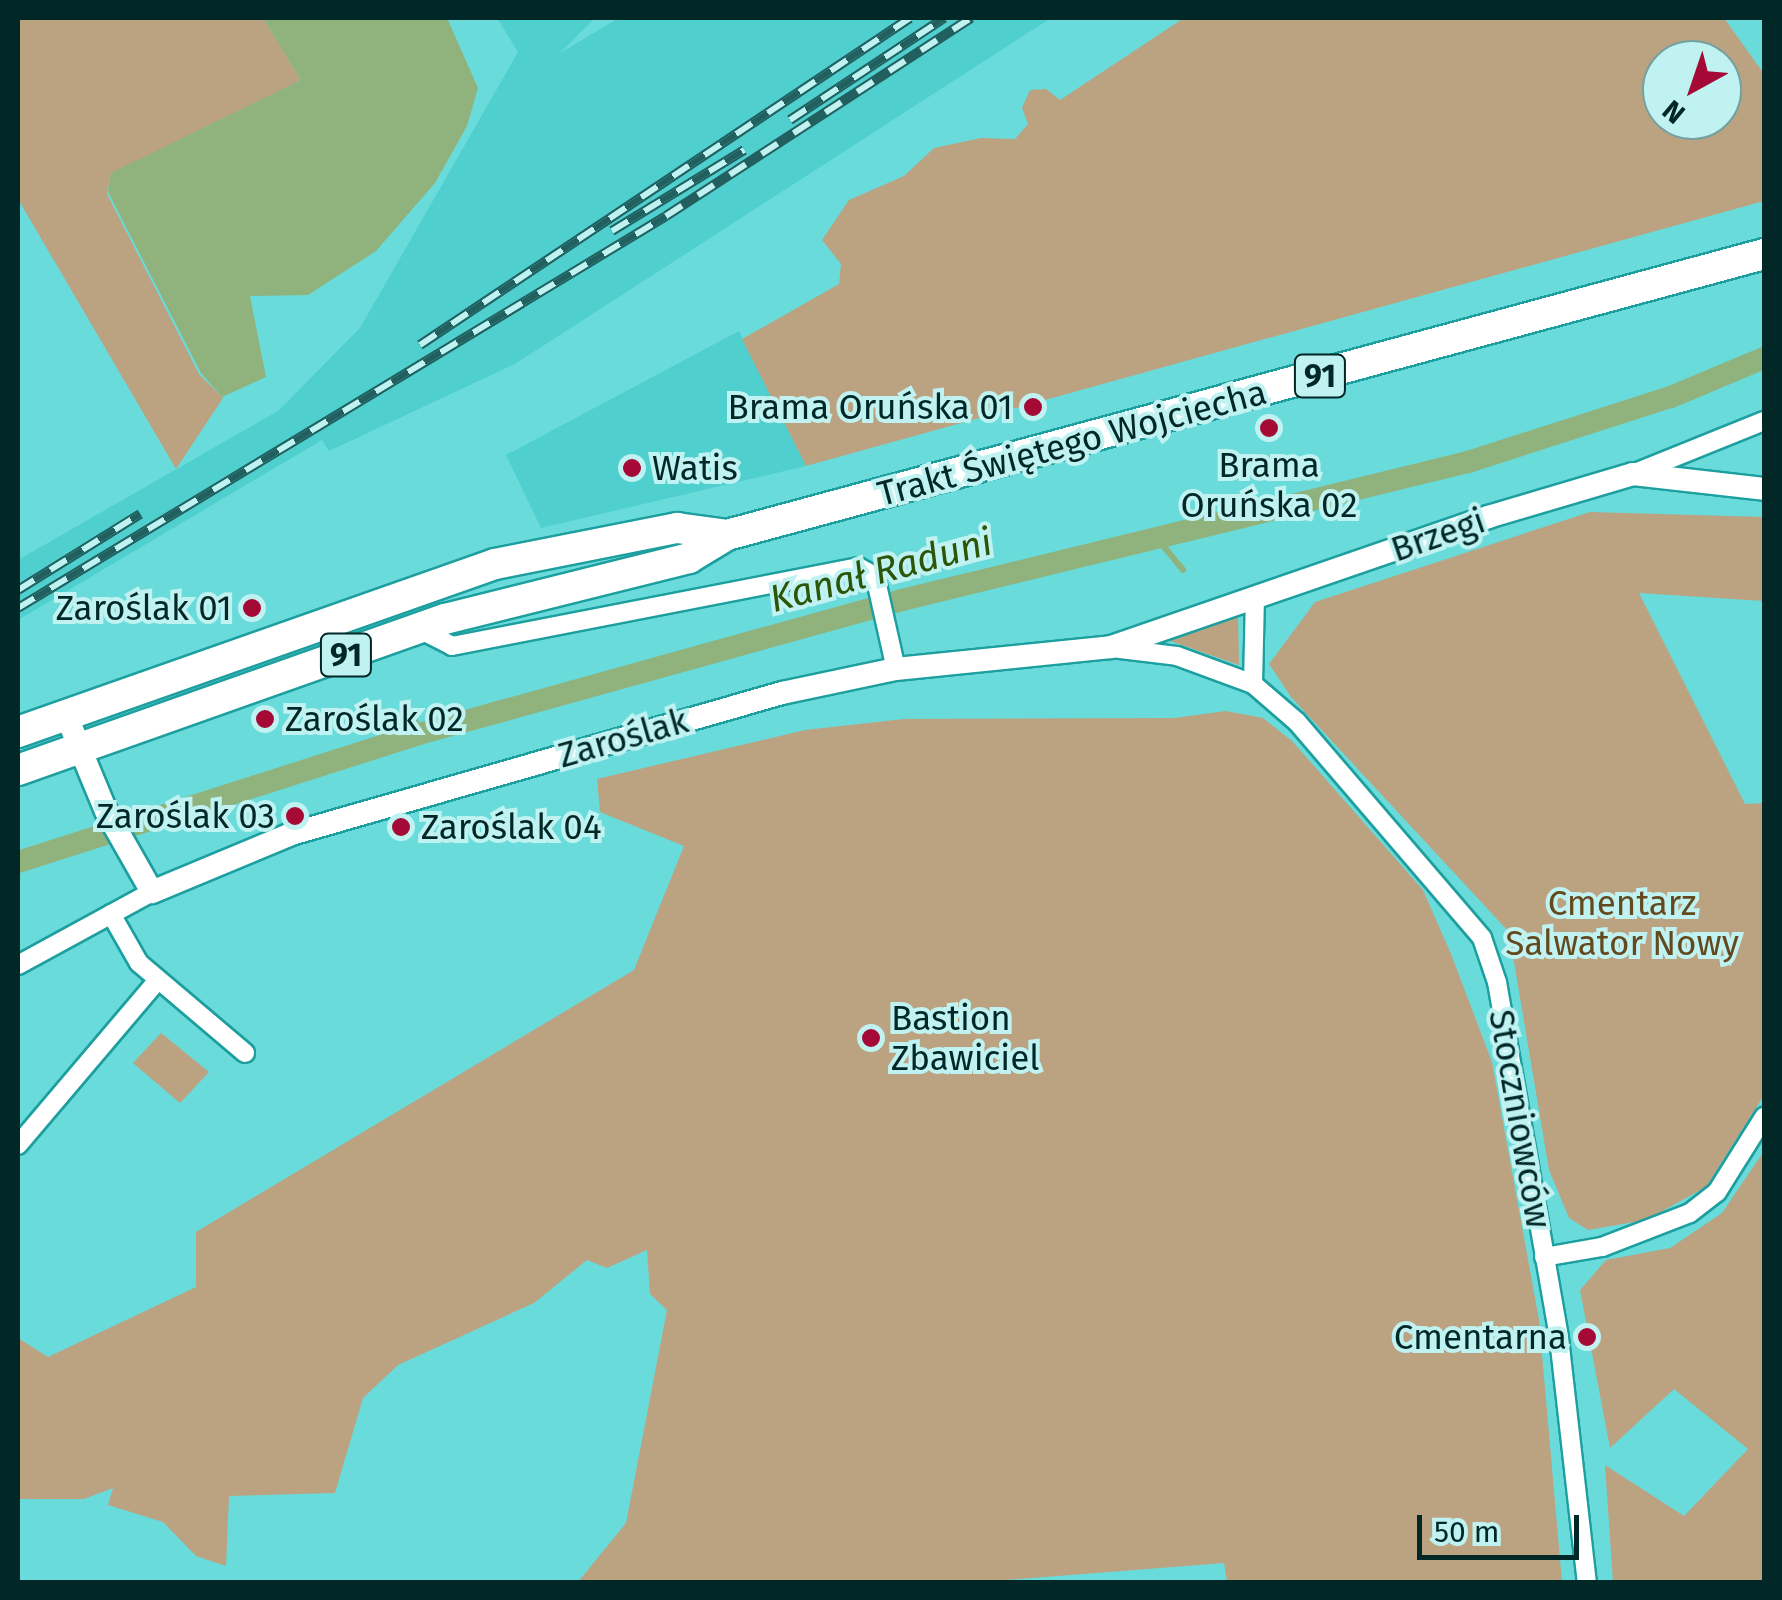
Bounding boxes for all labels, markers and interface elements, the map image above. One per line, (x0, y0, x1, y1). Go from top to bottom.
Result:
north arrow (1642, 40, 1742, 140)
text: N (1656, 93, 1691, 130)
road number: 91 (1292, 349, 1348, 403)
street label: Trakt Świętego Wojciecha (873, 371, 1271, 515)
place label: Brama Oruńska 01 (728, 386, 1013, 428)
marker: Brama Oruńska 01 (1022, 396, 1044, 418)
marker: Brama Oruńska 02 (1258, 417, 1280, 439)
place label: Brama Oruńska 02 (1180, 444, 1358, 526)
place label: Watis (652, 447, 738, 489)
marker: Watis (621, 457, 643, 479)
street label: Brzegi (1385, 499, 1491, 571)
water label: Kanał Raduni (765, 519, 997, 623)
place label: Zaroślak 01 (56, 587, 232, 629)
marker: Zaroślak 01 (241, 597, 263, 619)
road number: 91 (318, 628, 374, 682)
place label: Zaroślak 02 (285, 698, 464, 740)
street label: Zaroślak (553, 699, 693, 777)
marker: Zaroślak 02 (254, 708, 276, 730)
place label: Zaroślak 03 (96, 795, 275, 837)
marker: Zaroślak 03 (284, 805, 306, 827)
place label: Zaroślak 04 (421, 806, 601, 848)
marker: Zaroślak 04 (390, 816, 412, 838)
park label: Cmentarz Salwator Nowy (1505, 882, 1739, 964)
place label: Bastion Zbawiciel (891, 997, 1039, 1079)
street label: Stoczniowców (1480, 1006, 1560, 1232)
marker: Bastion Zbawiciel (860, 1027, 882, 1049)
place label: Cmentarna (1394, 1316, 1567, 1358)
marker: Cmentarna (1576, 1326, 1598, 1348)
scale bar (1422, 1495, 1584, 1557)
text: 50 m (1434, 1514, 1499, 1550)

